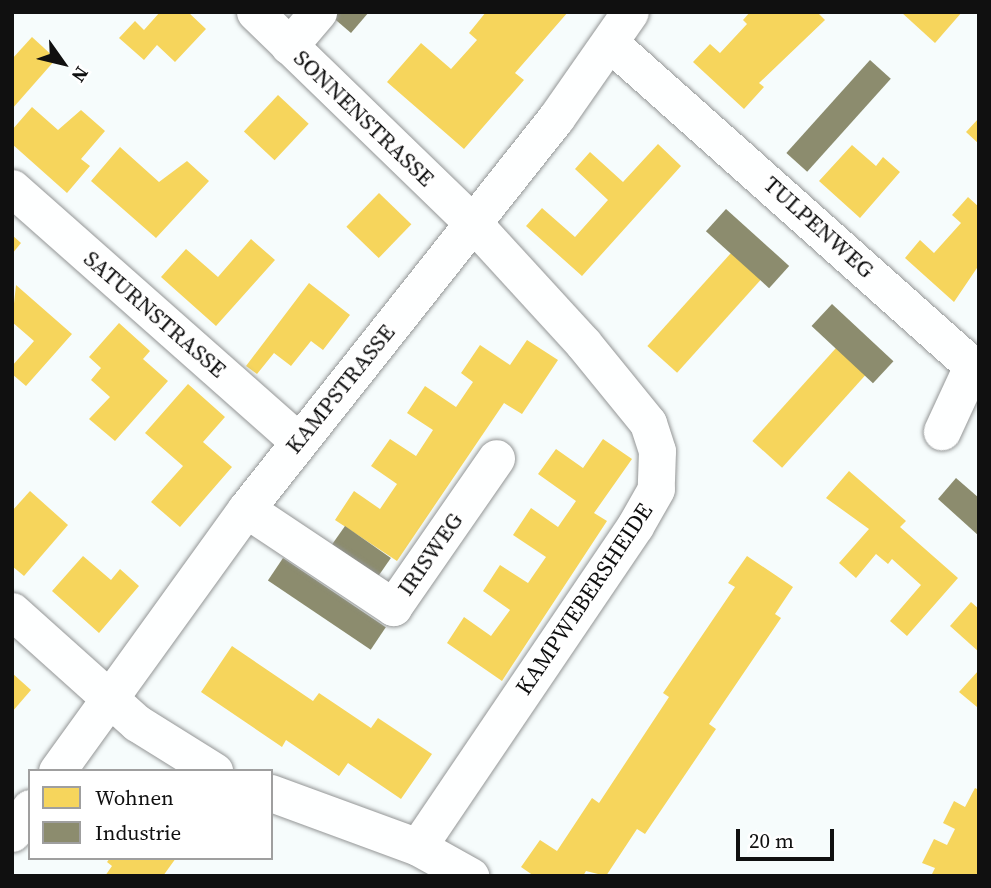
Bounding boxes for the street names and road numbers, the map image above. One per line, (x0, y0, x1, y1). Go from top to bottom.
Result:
street label: SONNENSTRASSE (288, 44, 440, 192)
street label: TULPENWEG (758, 170, 880, 284)
street label: SATURNSTRASSE (78, 245, 232, 383)
street label: KAMPSTRASSE (280, 319, 400, 459)
street label: KAMPWEBERSHEIDE (510, 498, 658, 700)
street label: IRISWEG (392, 507, 468, 601)

